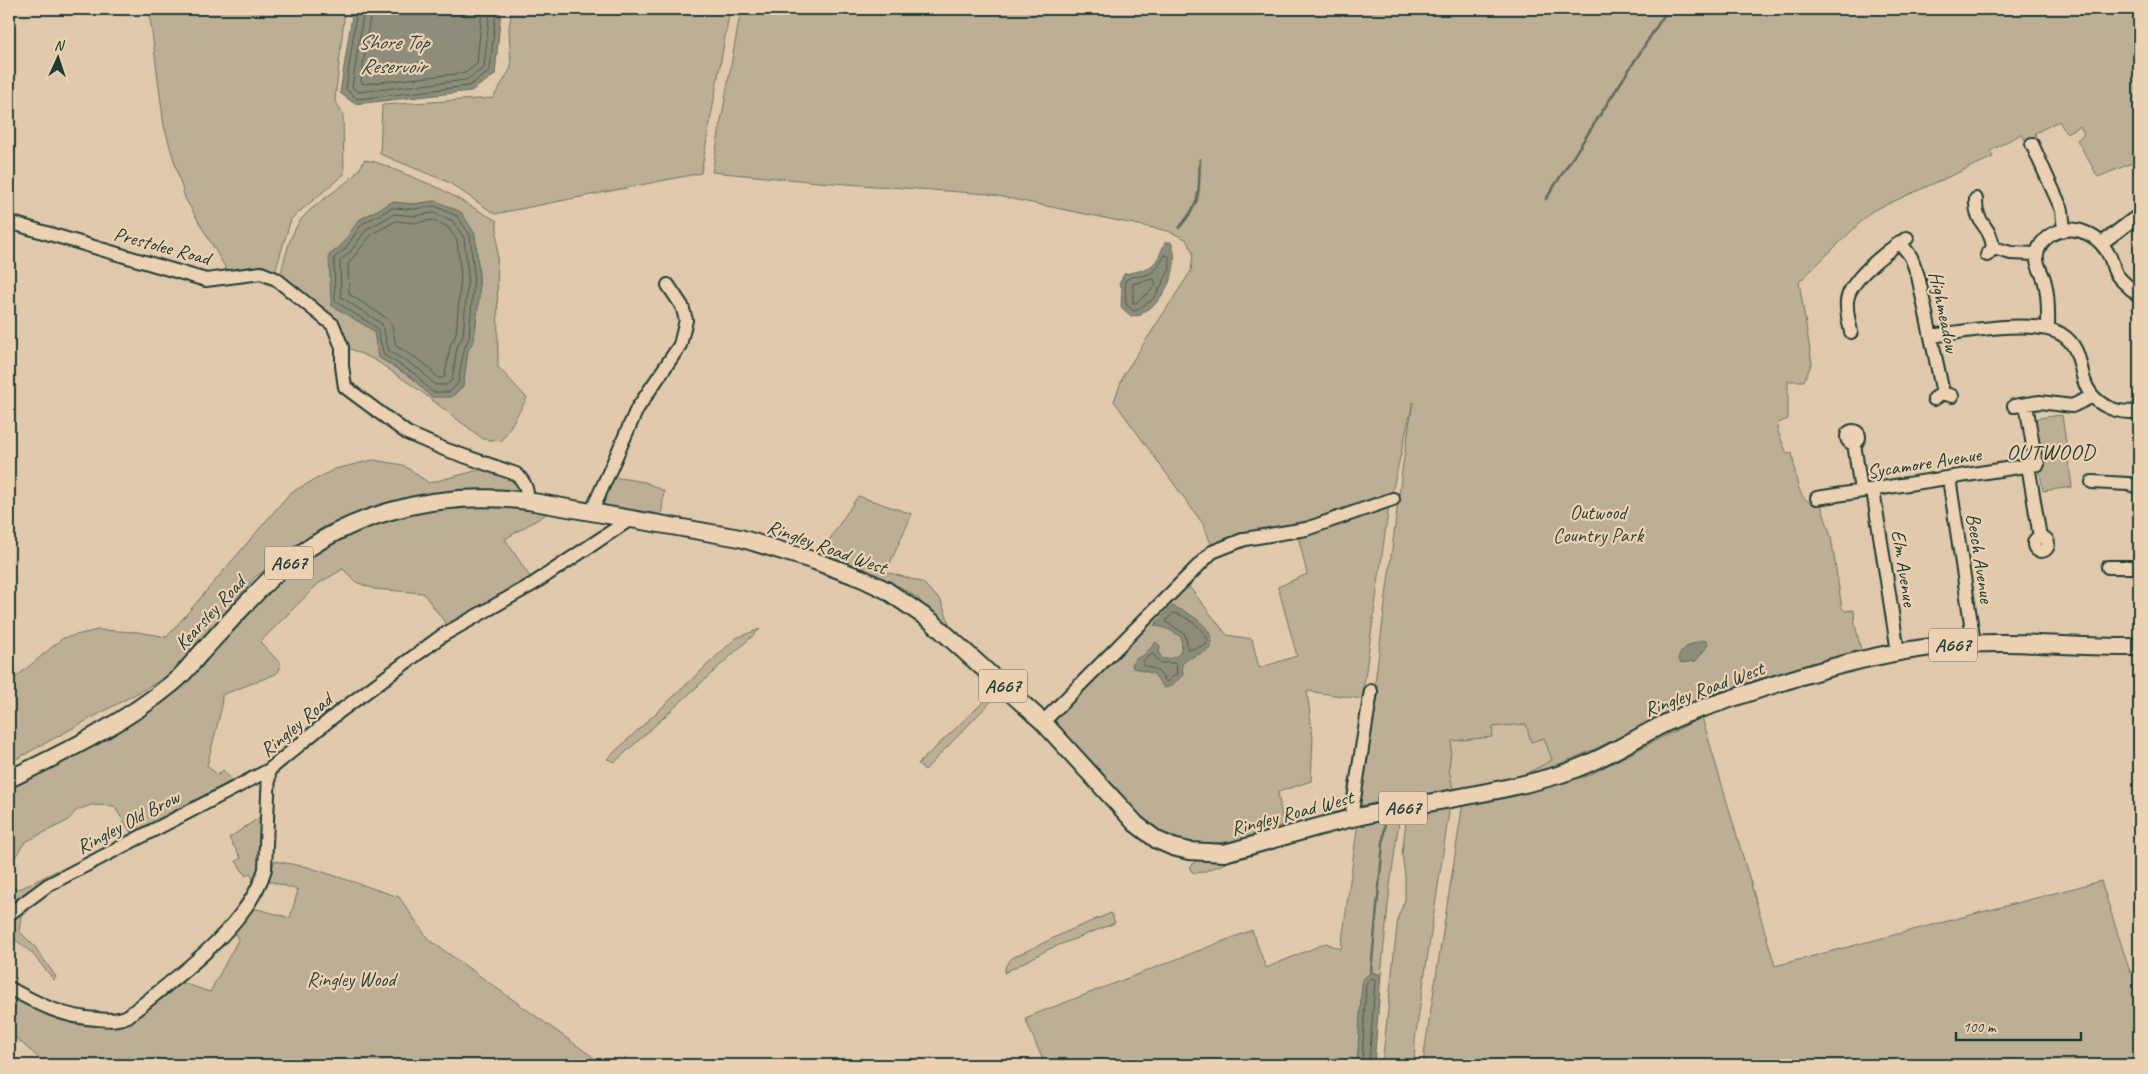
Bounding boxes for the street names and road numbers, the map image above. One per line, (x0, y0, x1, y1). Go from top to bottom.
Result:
street label: Prestolee Road (111, 221, 216, 272)
street label: Highmeadow (1923, 269, 1965, 357)
street label: Sycamore Avenue (1865, 441, 1984, 484)
street label: Beech Avenue (1961, 511, 2000, 606)
street label: Ringley Road West (764, 514, 892, 581)
street label: Elm Avenue (1886, 528, 1923, 610)
road number: A667 (265, 546, 313, 580)
street label: Kearsley Road (169, 568, 253, 655)
road number: A667 (1929, 628, 1977, 662)
street label: Ringley Road West (1641, 655, 1769, 722)
road number: A667 (979, 669, 1027, 702)
street label: Ringley Road (255, 686, 339, 762)
street label: Ringley Old Brow (72, 784, 185, 860)
street label: Ringley Road West (1228, 784, 1358, 841)
road number: A667 (1379, 791, 1427, 824)

